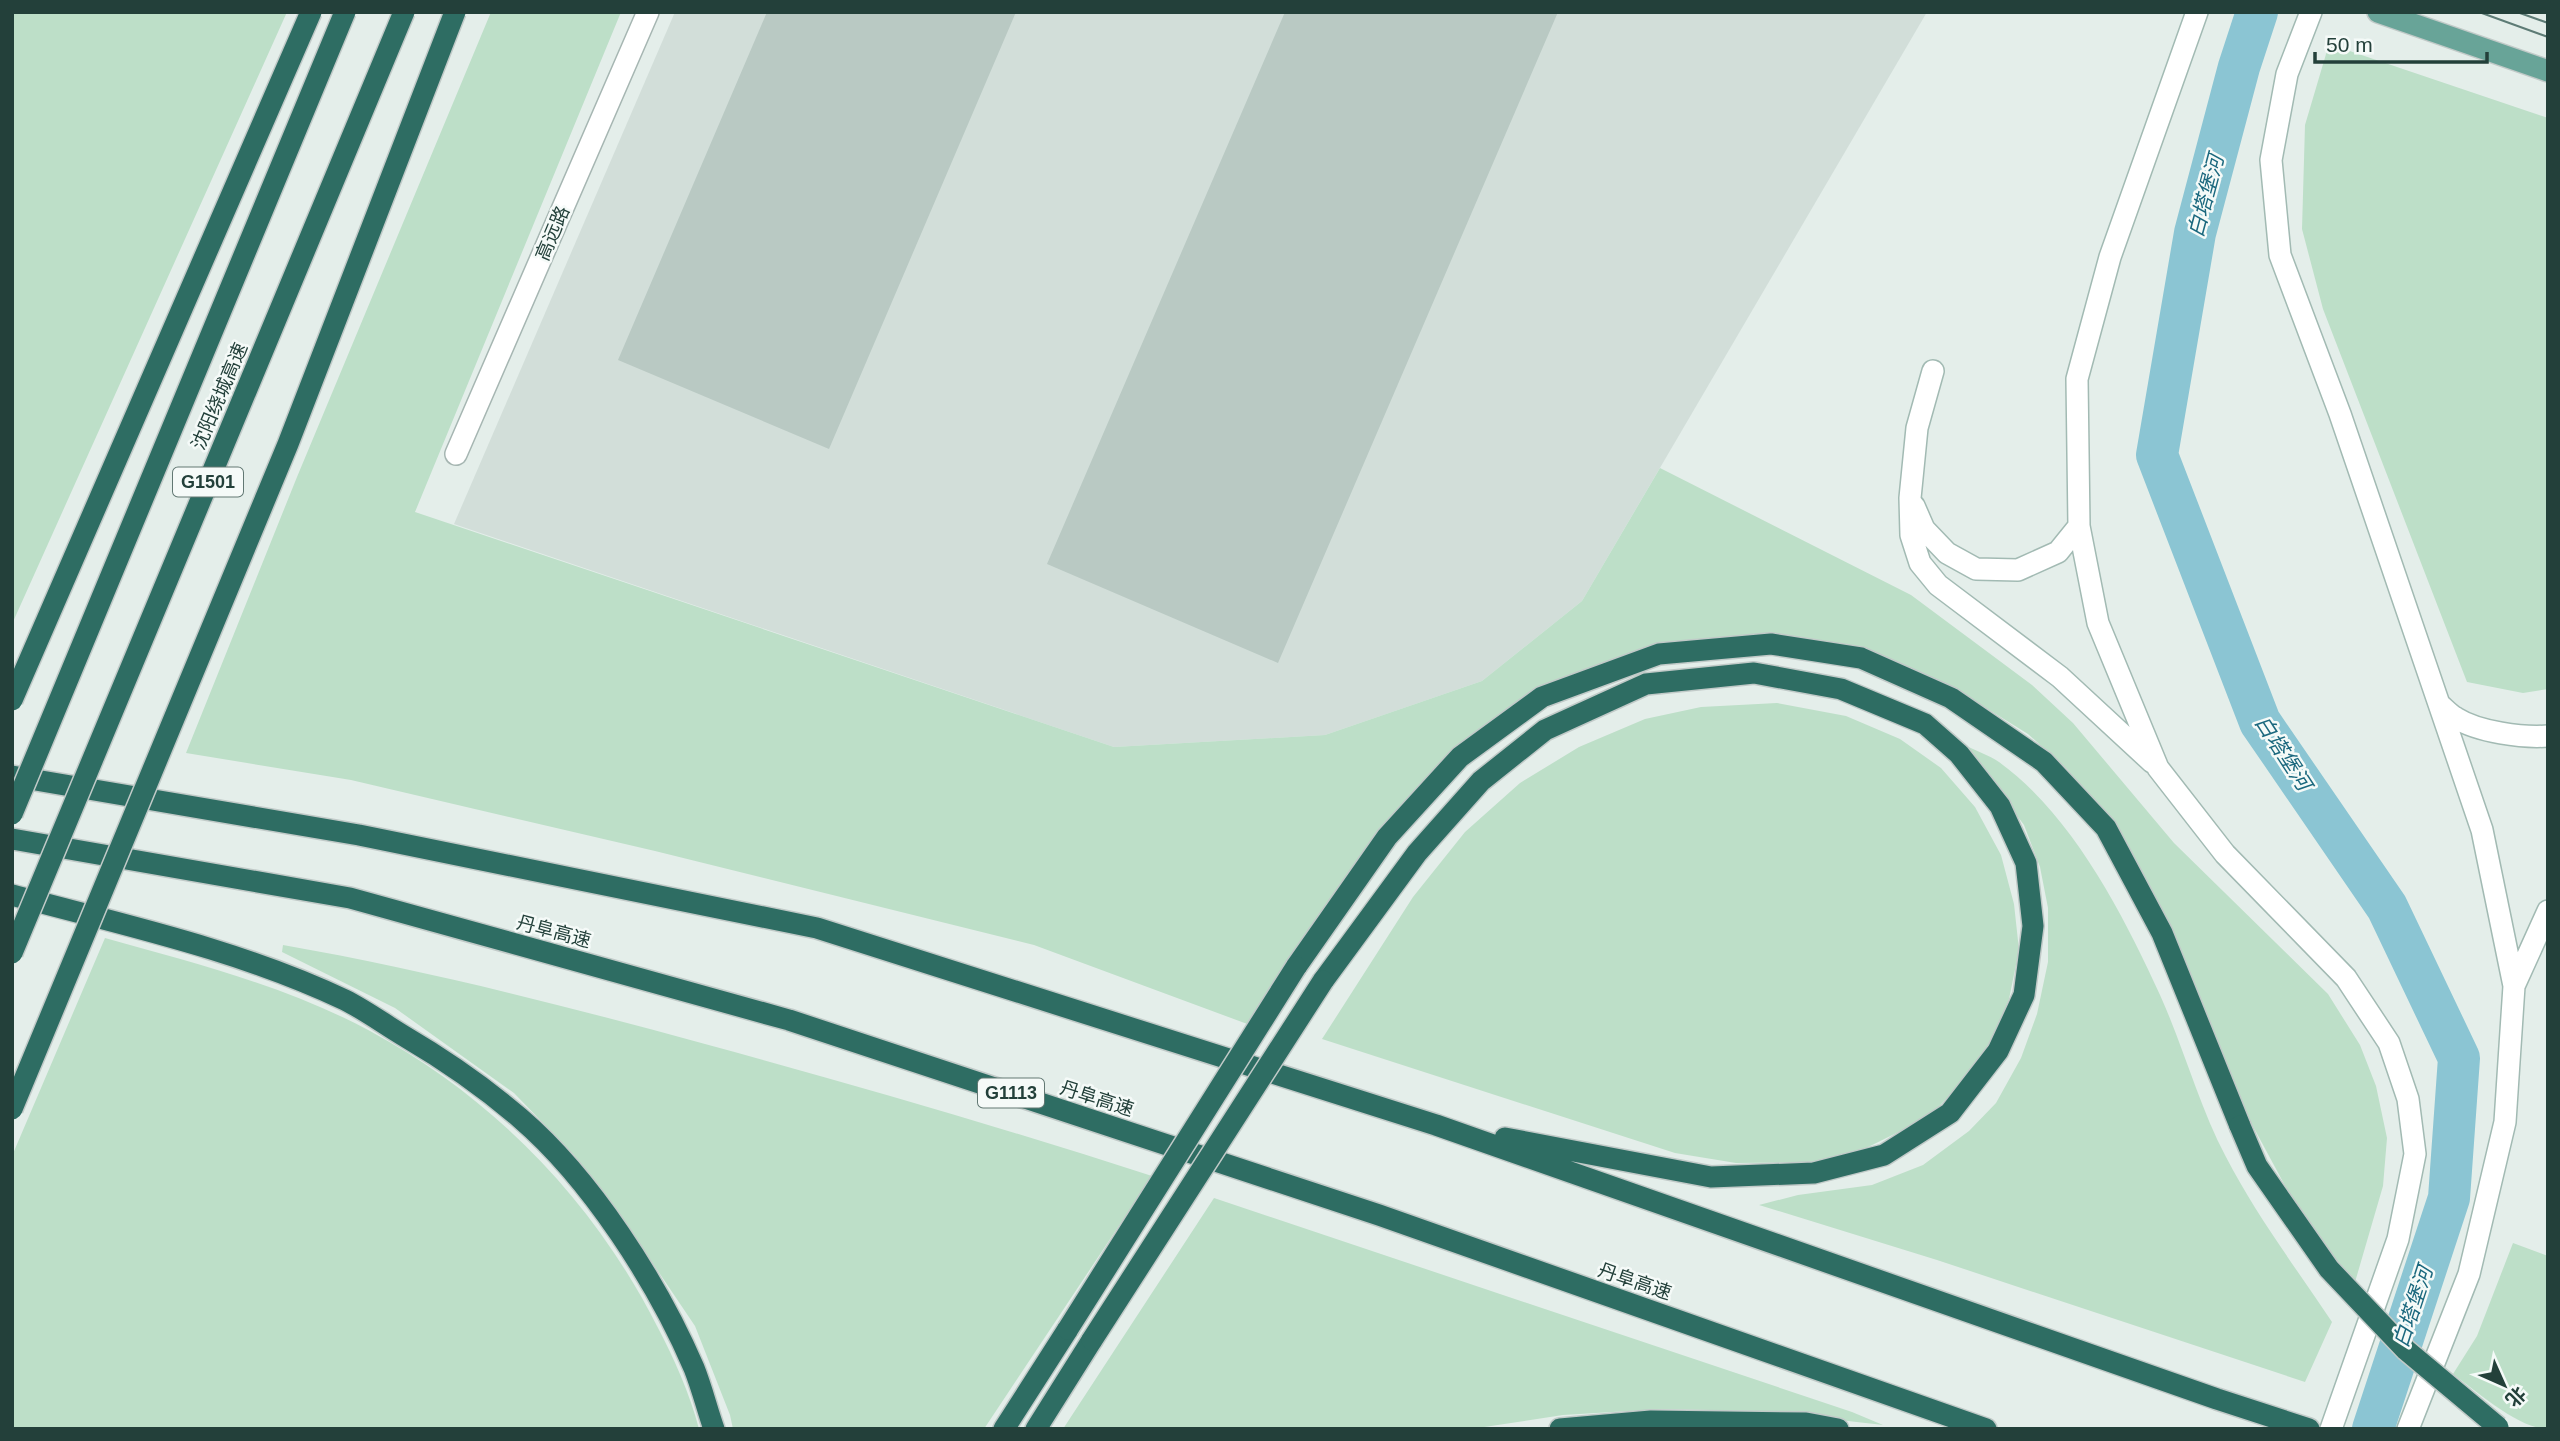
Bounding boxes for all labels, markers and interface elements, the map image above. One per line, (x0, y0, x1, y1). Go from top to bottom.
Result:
scale bar (2315, 21, 2486, 65)
text: 50 m (2326, 33, 2373, 56)
water label: 白塔堡河 (2184, 148, 2229, 239)
street label: 高远路 (532, 203, 573, 264)
street label: 沈阳绕城高速 (188, 340, 251, 453)
road number: G1501 (173, 468, 243, 496)
water label: 白塔堡河 (2251, 711, 2318, 798)
street label: 丹阜高速 (514, 912, 593, 951)
street label: 丹阜高速 (1057, 1077, 1136, 1120)
road number: G1113 (978, 1078, 1044, 1108)
street label: 丹阜高速 (1595, 1259, 1674, 1304)
water label: 白塔堡河 (2389, 1260, 2438, 1350)
north arrow (2469, 1350, 2539, 1420)
text: 北 (2502, 1383, 2530, 1411)

